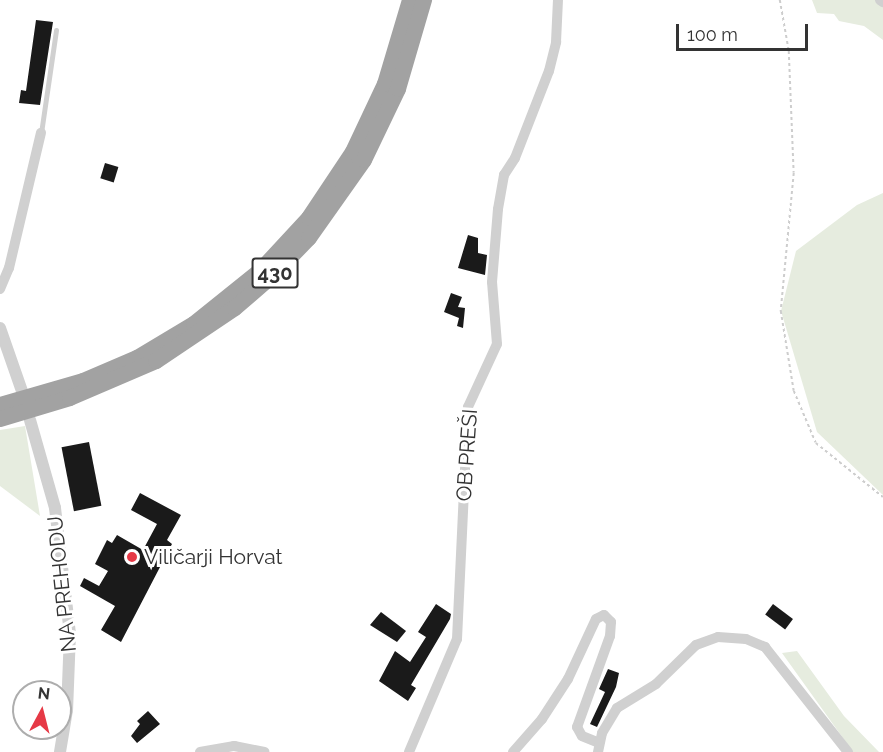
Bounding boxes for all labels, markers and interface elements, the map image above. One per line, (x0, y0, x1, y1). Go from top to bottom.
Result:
scale bar (679, 12, 811, 50)
text: 100 m (687, 24, 738, 45)
road number: 430 (251, 256, 299, 290)
street label: OB PREŠI (451, 408, 483, 502)
street label: NA PREHODU (42, 514, 82, 654)
place label: Viličarji Horvat (144, 544, 283, 570)
marker: Viličarji Horvat (125, 550, 139, 564)
north arrow (12, 680, 72, 740)
text: N (37, 683, 51, 704)

